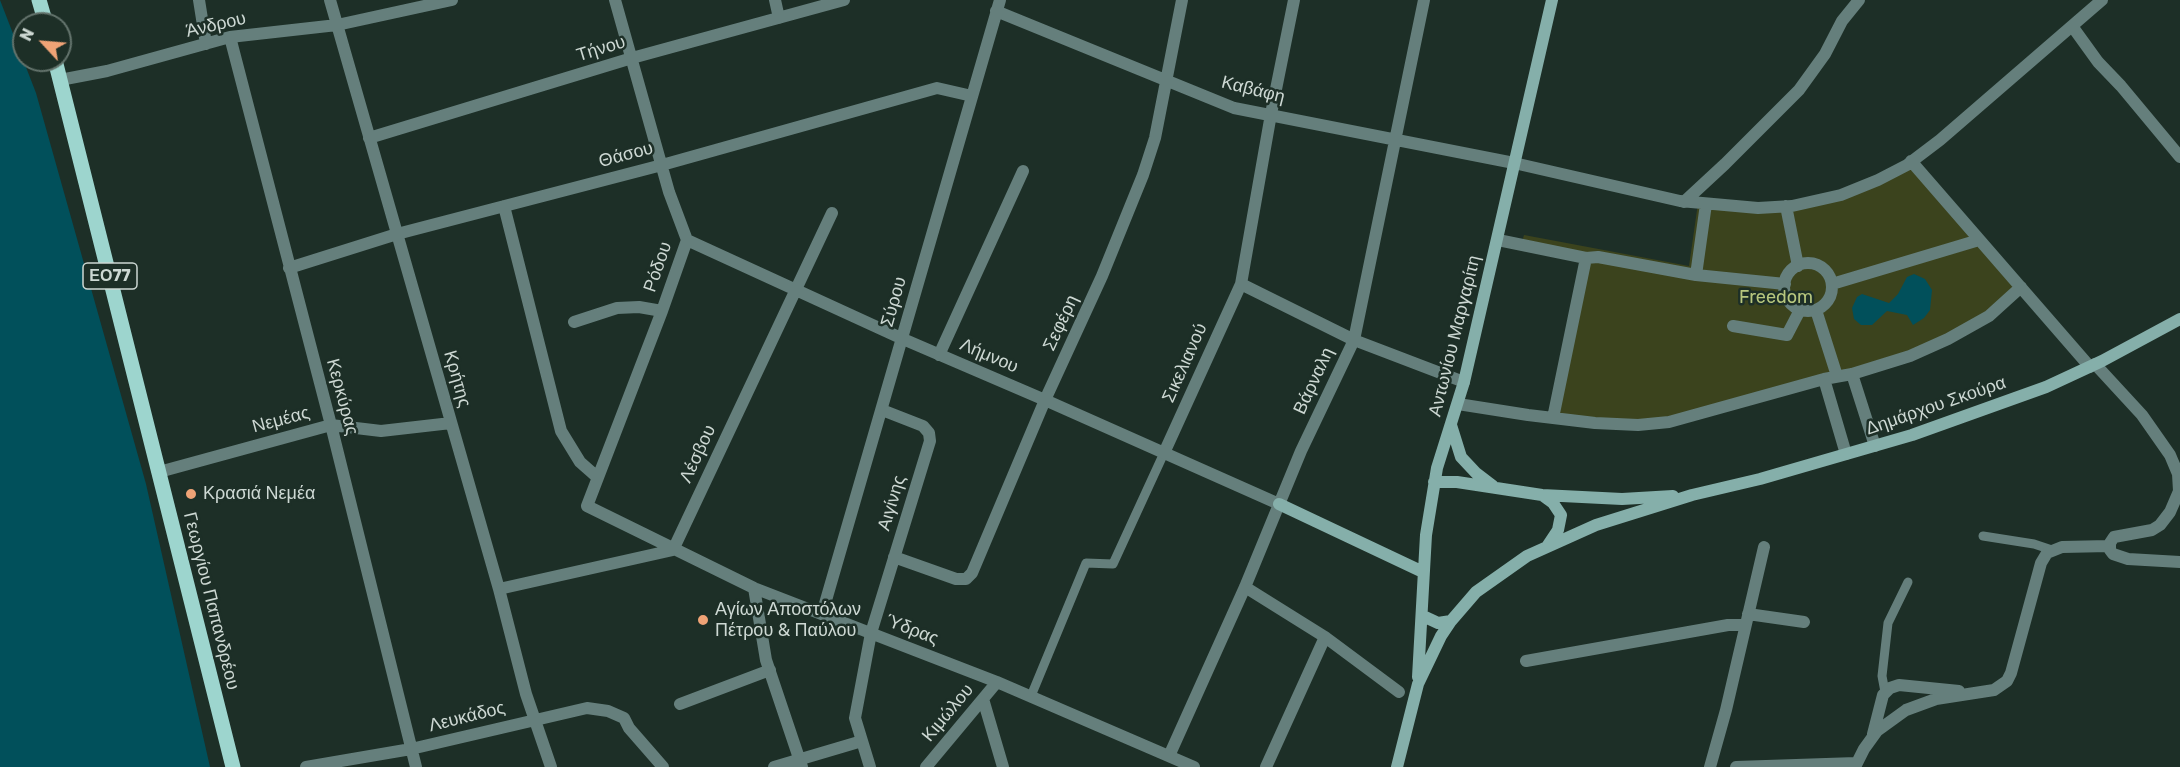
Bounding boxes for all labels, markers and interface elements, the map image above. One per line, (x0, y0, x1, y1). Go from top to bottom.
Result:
street label: Άνδρου (184, 8, 248, 42)
north arrow (12, 12, 72, 72)
text: N (16, 25, 38, 44)
street label: Τήνου (574, 31, 628, 67)
street label: Καβάφη (1219, 72, 1287, 108)
street label: Θάσου (596, 137, 656, 173)
street label: Ρόδου (639, 239, 677, 295)
street label: Αντωνίου Μαργαρίτη (1425, 253, 1485, 419)
road number: ΕΟ77 (83, 263, 137, 289)
street label: Σύρου (877, 274, 911, 330)
park label: Freedom (1739, 287, 1813, 309)
street label: Σεφέρη (1039, 292, 1083, 354)
street label: Σικελιανού (1158, 320, 1212, 406)
street label: Λήμνου (957, 334, 1021, 378)
street label: Βάρναλη (1289, 344, 1339, 418)
street label: Κρήτης (439, 348, 475, 410)
street label: Κερκύρας (321, 356, 363, 438)
street label: Δημάρχου Σκούρα (1863, 372, 2009, 440)
street label: Νεμέας (250, 402, 312, 438)
street label: Λέσβου (675, 422, 721, 486)
street label: Αιγίνης (873, 473, 911, 533)
place label: Κρασιά Νεμέα (203, 483, 315, 505)
marker: Κρασιά Νεμέα (184, 487, 198, 501)
street label: Γεωργίου Παπανδρέου (178, 510, 244, 692)
place label: Αγίων Αποστόλων Πέτρου & Παύλου (715, 599, 861, 642)
street label: Ύδρας (883, 610, 941, 650)
marker: Αγίων Αποστόλων Πέτρου & Παύλου (696, 613, 710, 627)
street label: Κιμώλου (918, 680, 978, 746)
street label: Λευκάδος (427, 697, 507, 737)

